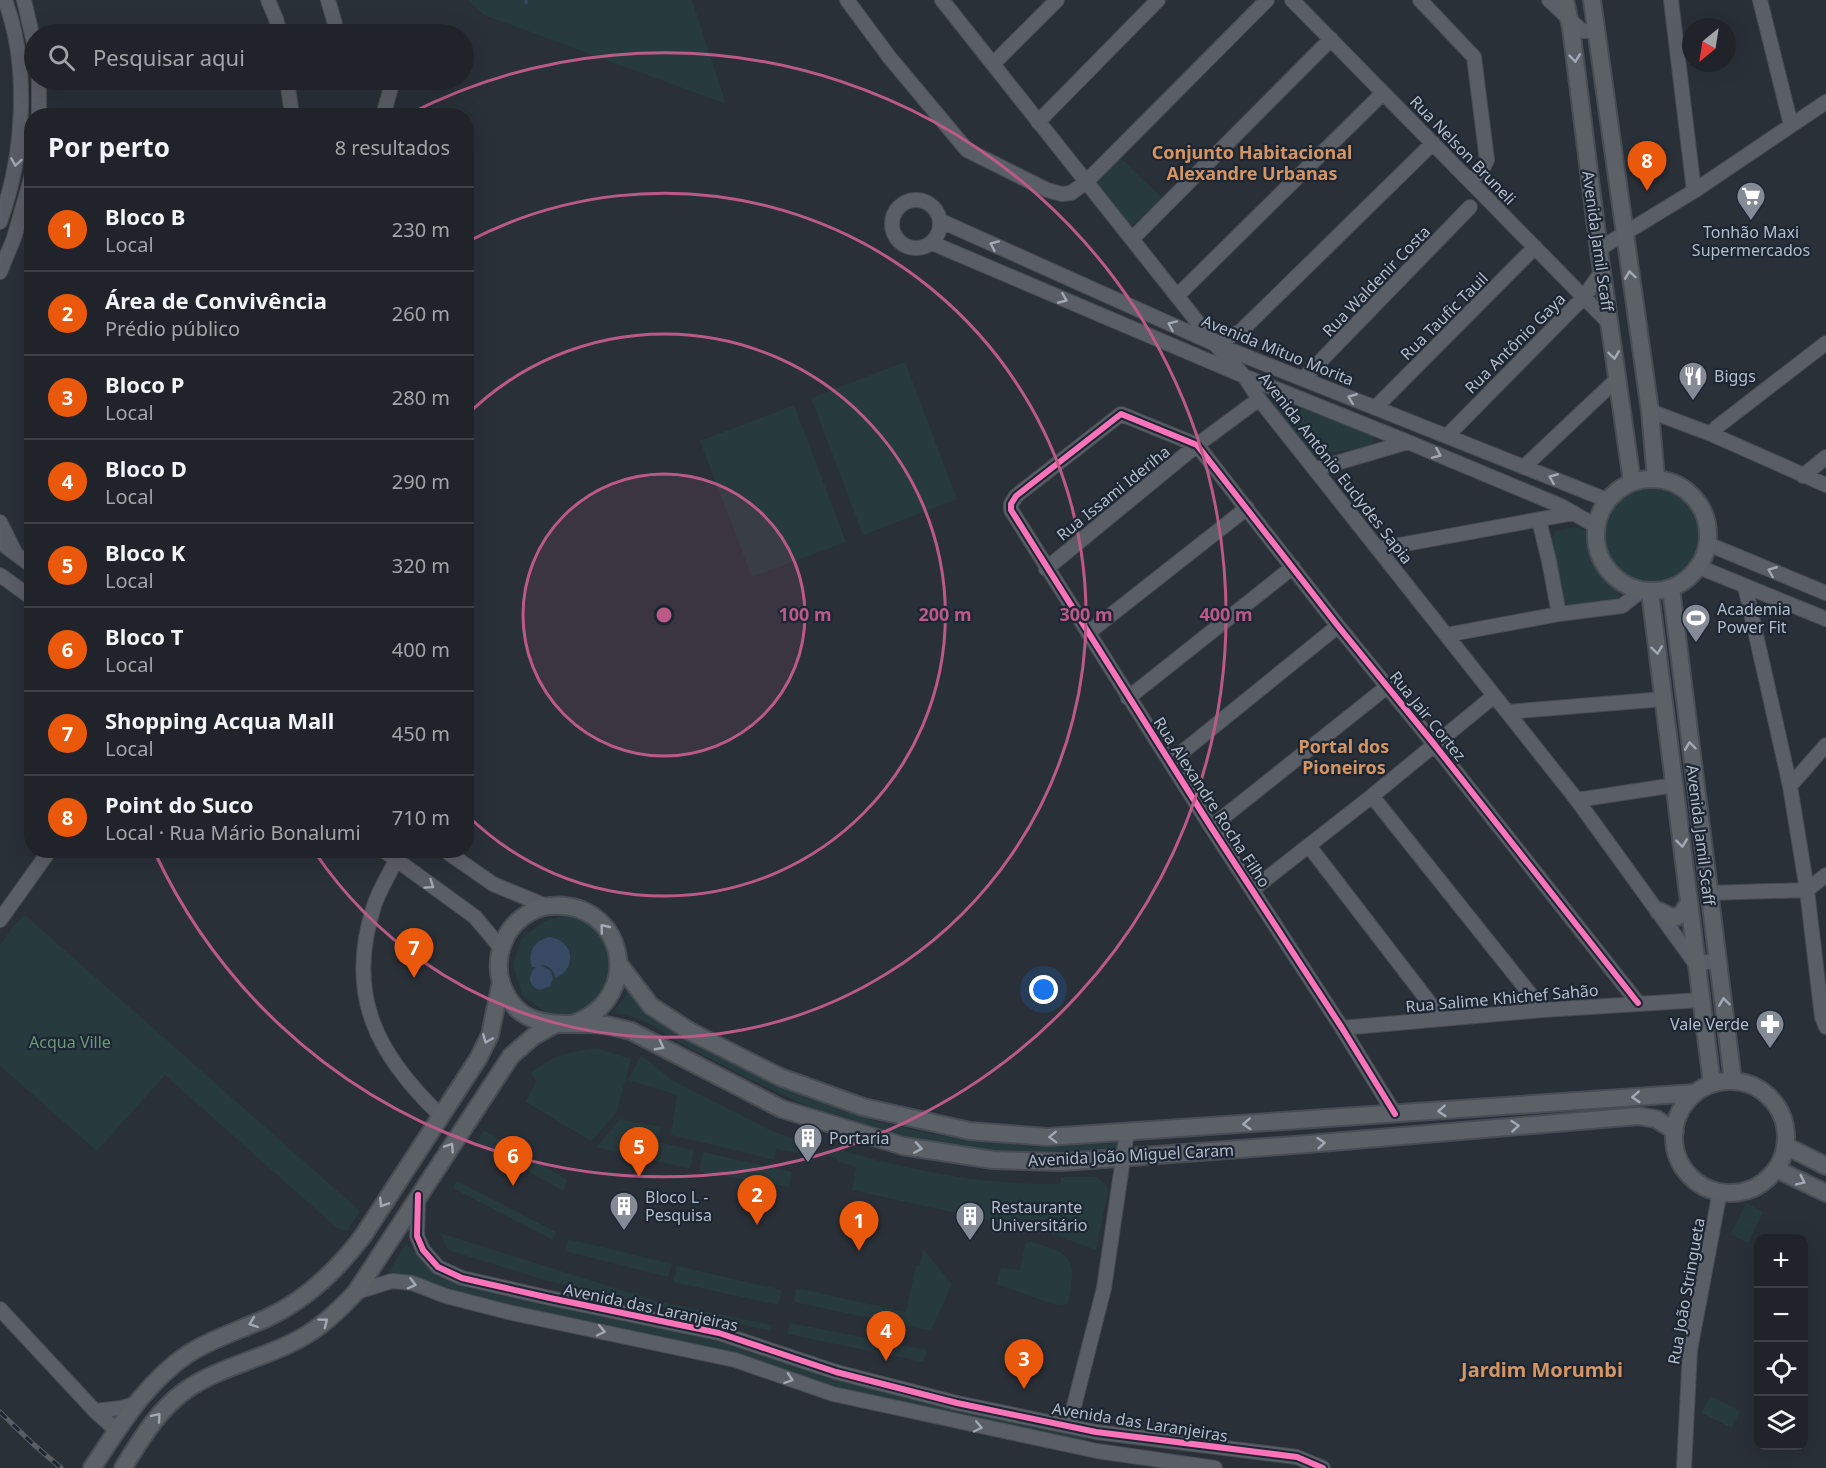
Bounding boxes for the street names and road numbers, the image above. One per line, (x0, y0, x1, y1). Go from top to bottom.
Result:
street label: Rua Nelson Bruneli (1405, 91, 1521, 209)
street label: Avenida Jamil Scaff (1577, 169, 1619, 314)
street label: Rua Waldenir Costa (1317, 221, 1435, 341)
street label: Rua Taufic Tauil (1395, 267, 1493, 365)
street label: Rua Antônio Gaya (1460, 288, 1570, 398)
street label: Avenida Mituo Morita (1199, 309, 1357, 391)
street label: Avenida Antônio Euclydes Sapia (1254, 367, 1418, 569)
street label: Rua Issami Ideriha (1052, 440, 1174, 546)
street label: Rua Jair Cortez (1385, 666, 1471, 766)
street label: Rua Alexandre Rocha Filho (1149, 713, 1275, 891)
street label: Avenida Jamil Scaff (1681, 763, 1721, 908)
street label: Rua Salime Khichef Sahão (1405, 979, 1599, 1017)
street label: Avenida João Miguel Caram (1027, 1139, 1235, 1171)
street label: Rua João Stringueta (1662, 1216, 1710, 1366)
street label: Avenida das Laranjeiras (562, 1278, 740, 1336)
street label: Avenida das Laranjeiras (1051, 1397, 1229, 1447)

